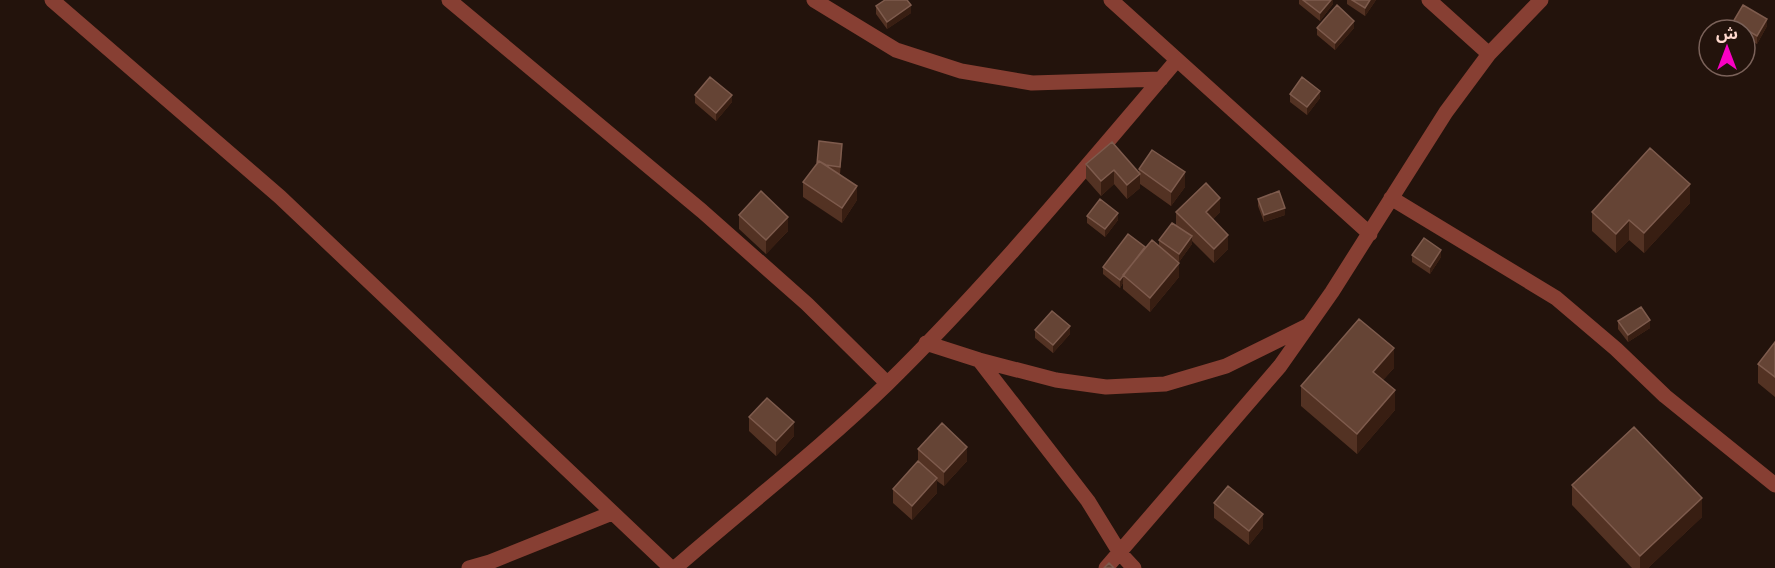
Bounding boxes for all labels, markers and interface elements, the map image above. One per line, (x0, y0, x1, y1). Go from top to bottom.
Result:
north arrow (1697, 18, 1757, 78)
text: ش (1716, 25, 1738, 43)

